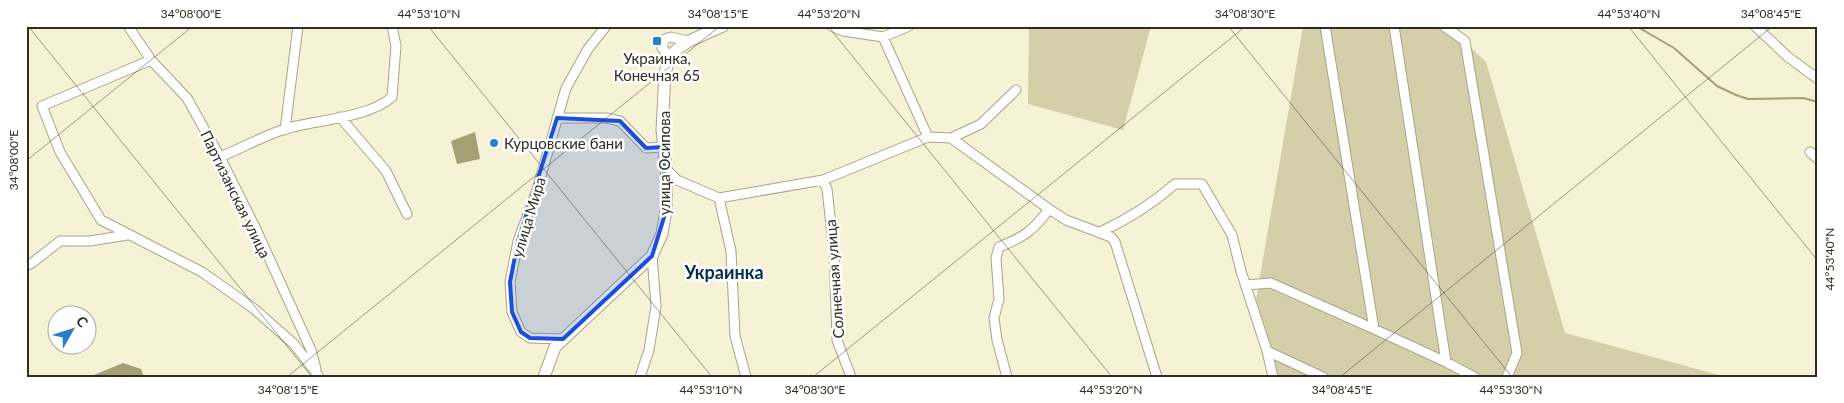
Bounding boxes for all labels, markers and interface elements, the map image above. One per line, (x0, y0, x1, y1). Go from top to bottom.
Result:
text: 34°08'00"E (161, 6, 221, 21)
text: 44°53'10"N (398, 6, 460, 21)
text: 34°08'15"E (688, 6, 748, 21)
text: 44°53'20"N (798, 6, 860, 21)
text: 34°08'30"E (1215, 6, 1275, 21)
text: 44°53'40"N (1598, 6, 1660, 21)
text: 34°08'45"E (1741, 6, 1801, 21)
marker: Украинка, Конечная 65 (651, 35, 663, 47)
place label: Украинка, Конечная 65 (614, 49, 700, 84)
street label: улица Осипова (655, 111, 673, 215)
street label: Партизанская улица (197, 127, 275, 261)
text: 34°08'00"E (6, 130, 21, 190)
place label: Курцовские бани (504, 134, 623, 152)
marker: Курцовские бани (488, 137, 500, 149)
street label: улица Мира (507, 175, 549, 259)
street label: Солнечная улица (821, 219, 847, 339)
text: 44°53'40"N (1822, 228, 1837, 290)
district label: Украинка (683, 261, 764, 283)
north arrow (48, 306, 98, 356)
text: С (73, 313, 92, 331)
text: 34°08'15"E (258, 382, 318, 397)
text: 44°53'10"N (680, 382, 742, 397)
text: 34°08'30"E (785, 382, 845, 397)
text: 44°53'20"N (1080, 382, 1142, 397)
text: 34°08'45"E (1312, 382, 1372, 397)
text: 44°53'30"N (1480, 382, 1542, 397)

